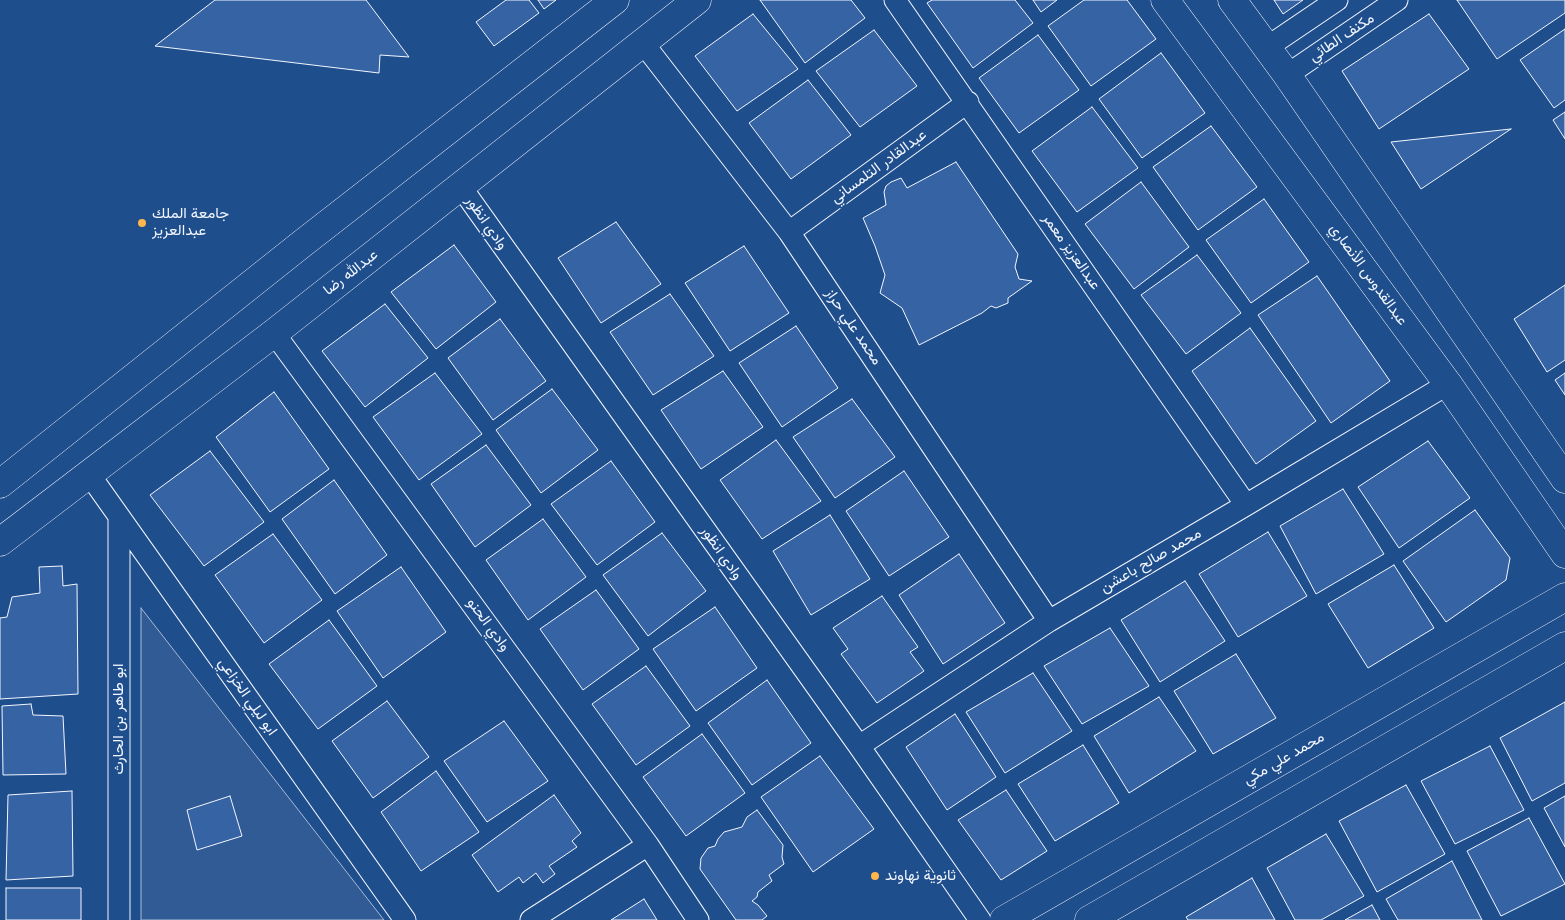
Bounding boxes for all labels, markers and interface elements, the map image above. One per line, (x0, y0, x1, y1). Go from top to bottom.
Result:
street label: مكنف الطائي (1306, 10, 1378, 66)
street label: عبدالقادر التلمساني (828, 126, 930, 208)
street label: وادي انظور (461, 193, 511, 253)
place label: جامعة الملك عبدالعزيز (152, 205, 229, 240)
street label: عبدالعزيز معمر (1038, 210, 1104, 294)
marker: جامعة الملك عبدالعزيز (136, 217, 148, 229)
street label: عبدالقدوس الأنصاري (1325, 221, 1411, 329)
street label: عبدالله رضا (320, 246, 382, 300)
street label: محمد علي حراز (821, 285, 885, 369)
street label: وادي انظور (696, 523, 746, 583)
street label: محمد صالح باعشن (1097, 525, 1205, 597)
street label: وادي الحنو (463, 595, 513, 655)
street label: ابو ليلي الخزاعي (214, 655, 280, 739)
street label: ابو طاهر بن الحارث (110, 664, 128, 774)
street label: محمد علي مكي (1240, 729, 1328, 789)
place label: ثانوية نهاوند (885, 867, 956, 885)
marker: ثانوية نهاوند (869, 870, 881, 882)

